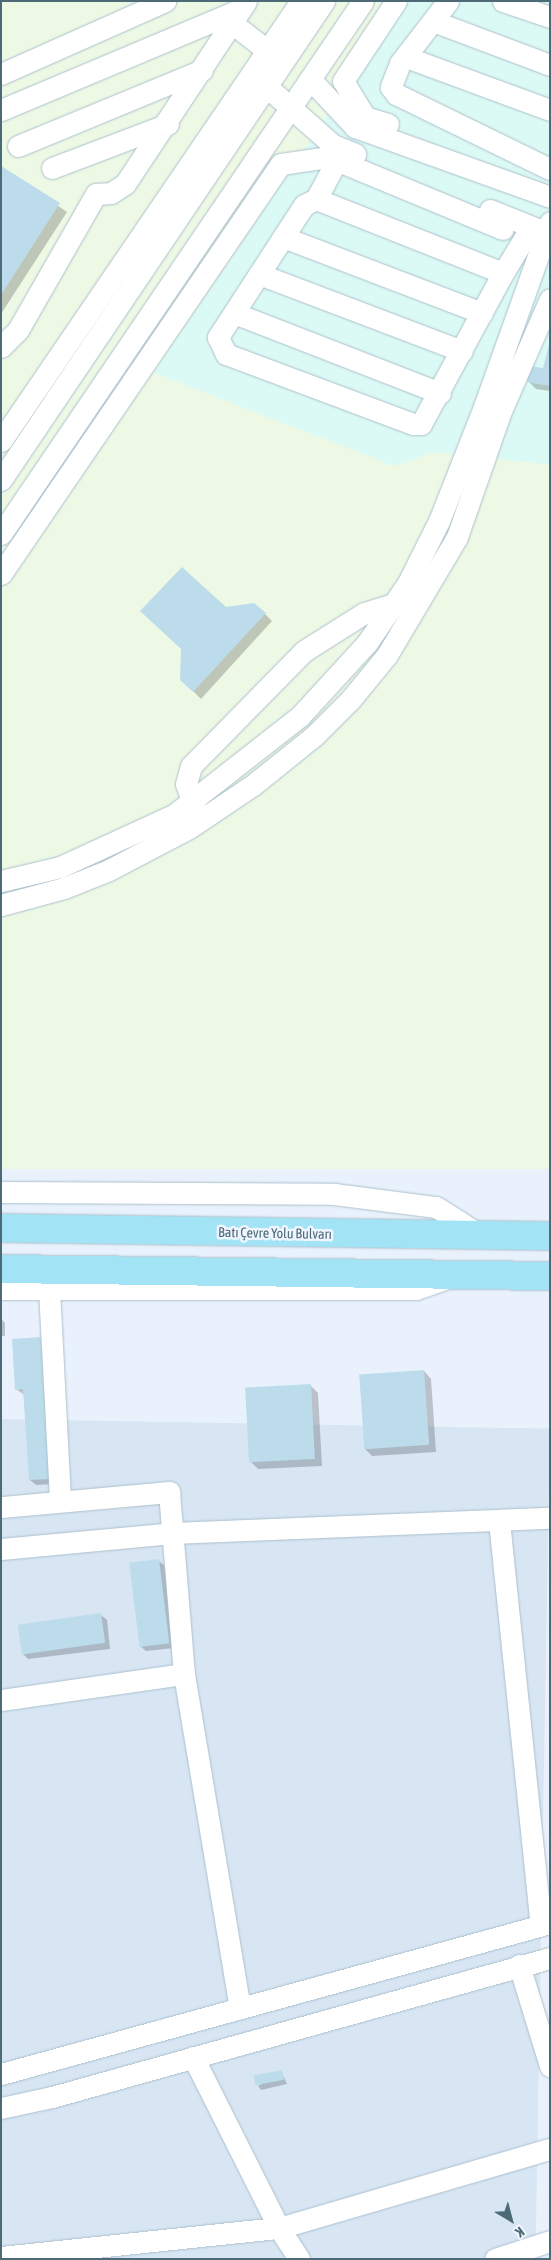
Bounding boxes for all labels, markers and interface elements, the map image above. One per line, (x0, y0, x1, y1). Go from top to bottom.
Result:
street label: Batı Çevre Yolu Bulvarı (218, 1224, 332, 1242)
north arrow (486, 2195, 536, 2245)
text: K (512, 2224, 528, 2240)

